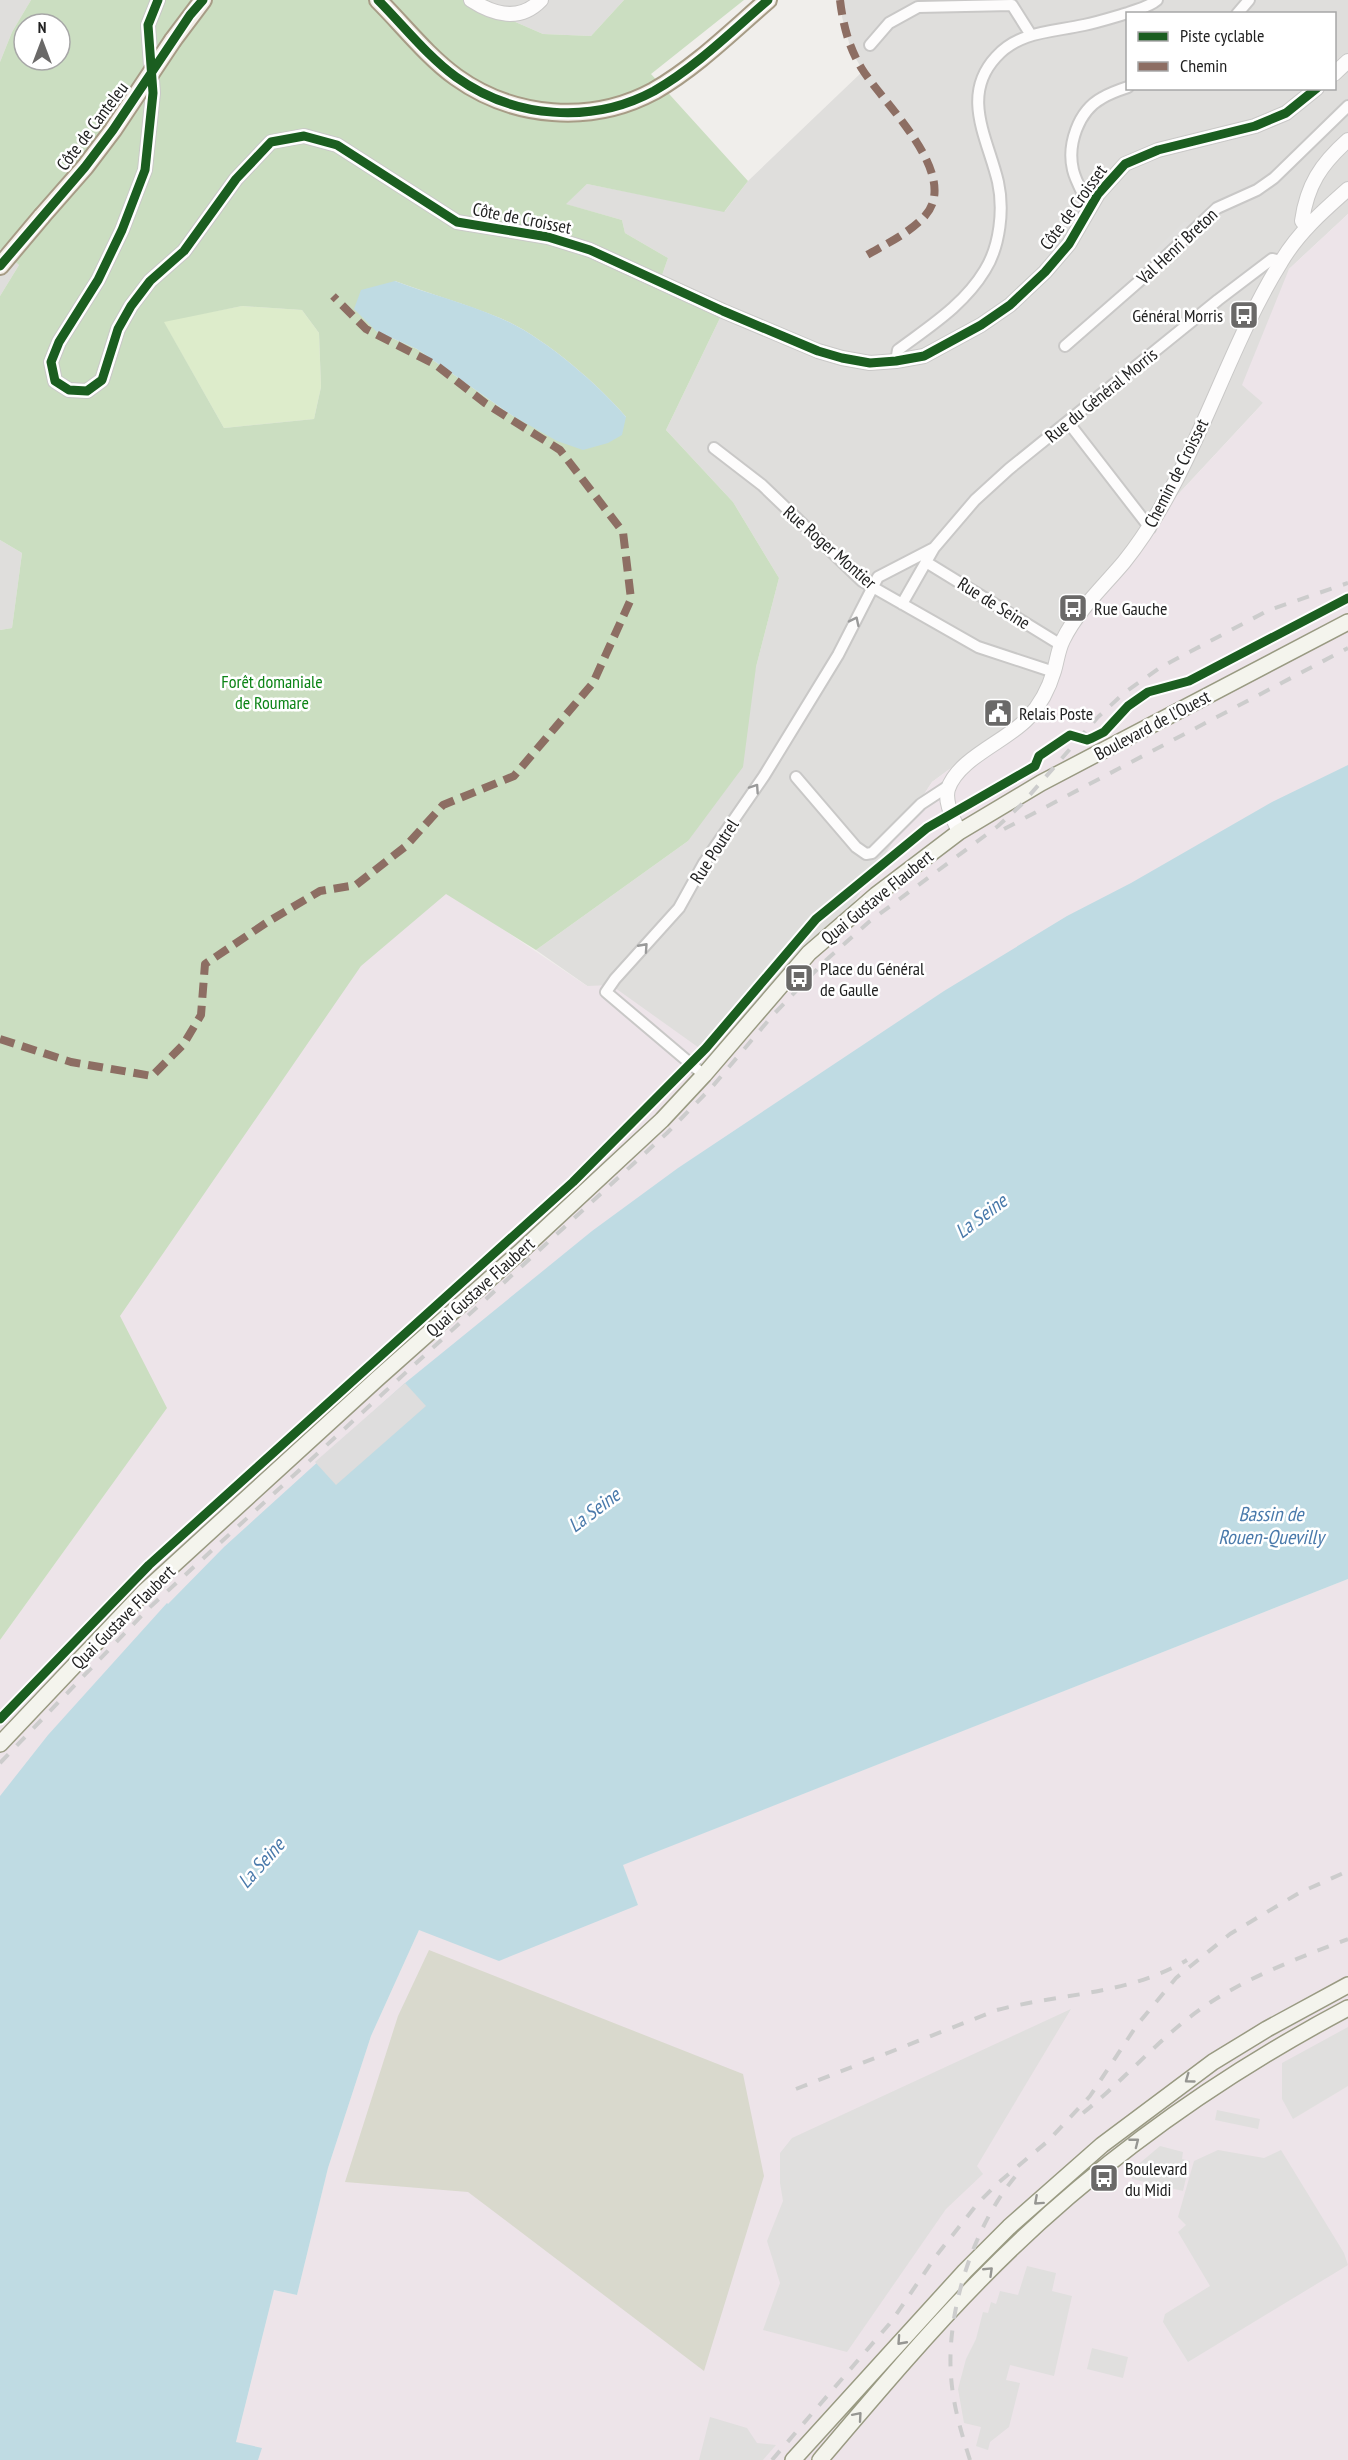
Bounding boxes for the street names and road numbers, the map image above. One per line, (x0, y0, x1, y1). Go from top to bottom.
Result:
street label: Côte de Canteleu (51, 77, 133, 175)
street label: Côte de Croisset (1034, 160, 1112, 254)
street label: Côte de Croisset (471, 197, 573, 239)
street label: Val Henri Breton (1131, 203, 1222, 290)
street label: Rue du Général Morris (1040, 343, 1162, 447)
street label: Chemin de Croisset (1139, 415, 1213, 531)
street label: Rue Roger Montier (779, 500, 881, 594)
street label: Rue de Seine (954, 572, 1034, 634)
street label: Boulevard de l'Ouest (1090, 685, 1214, 765)
street label: Rue Poutrel (685, 814, 744, 888)
street label: Quai Gustave Flaubert (816, 845, 938, 949)
street label: Quai Gustave Flaubert (421, 1232, 539, 1342)
street label: Quai Gustave Flaubert (66, 1560, 180, 1674)

